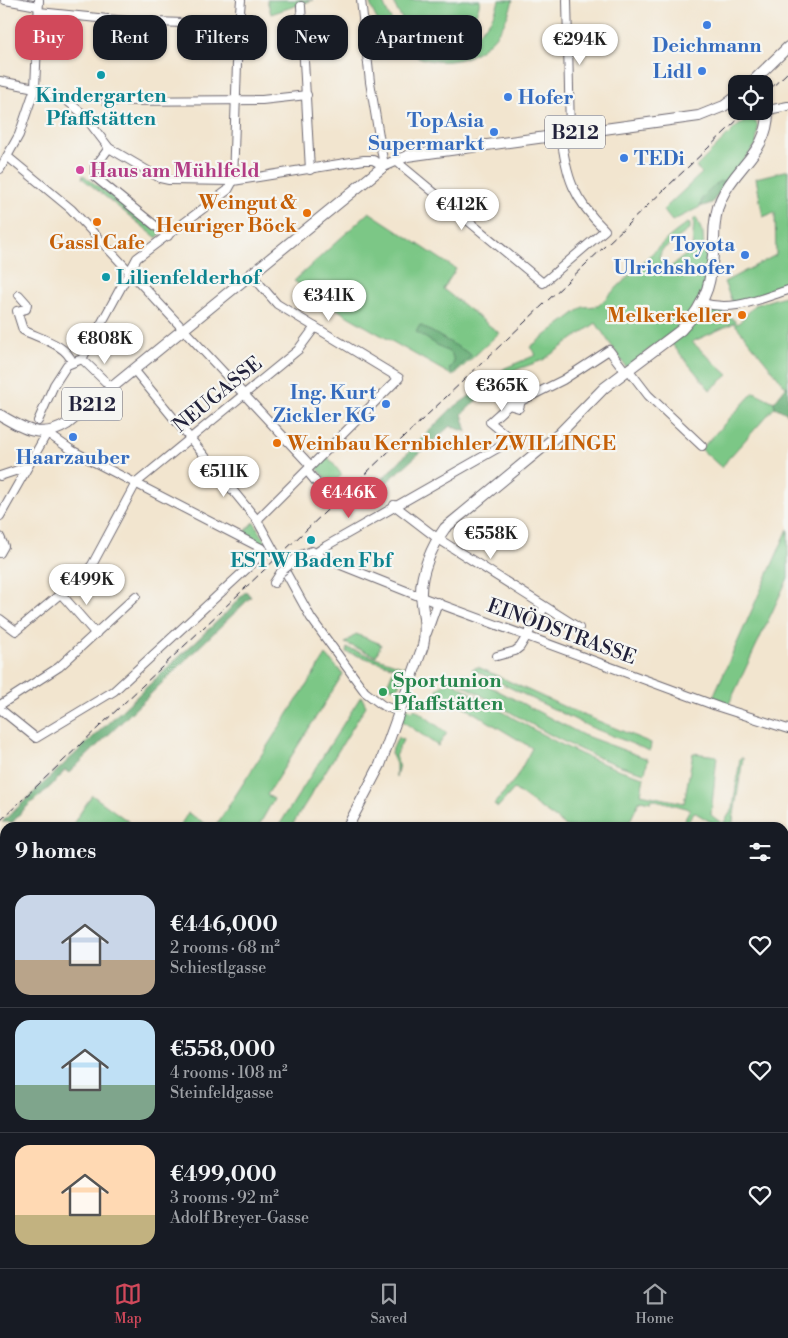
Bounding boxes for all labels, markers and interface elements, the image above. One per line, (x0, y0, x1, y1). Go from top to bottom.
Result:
chip: Buy (15, 15, 83, 60)
chip: Rent (93, 15, 167, 60)
chip: Filters (177, 15, 267, 60)
chip: New (277, 15, 348, 60)
chip: Apartment (358, 15, 482, 60)
marker: Deichmann (701, 19, 713, 31)
pin: €294K (545, 23, 615, 66)
text: €294K (553, 30, 607, 50)
place label: Deichmann (652, 34, 762, 59)
place label: Lidl (653, 60, 692, 85)
marker: Lidl (696, 65, 708, 77)
marker: Kindergarten Pfaffstätten (95, 69, 107, 81)
map controls (728, 75, 773, 120)
button: locate (728, 75, 773, 120)
place label: Kindergarten Pfaffstätten (35, 84, 167, 132)
place label: Hofer (518, 86, 574, 111)
marker: Hofer (502, 91, 514, 103)
place label: TopAsia Supermarkt (368, 109, 485, 157)
road number: B212 (545, 115, 605, 148)
marker: TopAsia Supermarkt (488, 126, 500, 138)
place label: TEDi (634, 147, 685, 172)
marker: TEDi (618, 152, 630, 164)
place label: Haus am Mühlfeld (90, 159, 260, 184)
marker: Haus am Mühlfeld (74, 164, 86, 176)
pin: €412K (427, 188, 497, 231)
place label: Weingut & Heuriger Böck (156, 191, 298, 239)
text: €412K (436, 195, 488, 215)
marker: Weingut & Heuriger Böck (301, 207, 313, 219)
marker: Gassl Cafe (91, 216, 103, 228)
place label: Gassl Cafe (49, 231, 145, 256)
place label: Toyota Ulrichshofer (613, 233, 735, 281)
marker: Toyota Ulrichshofer (739, 249, 751, 261)
place label: Lilienfelderhof (116, 266, 263, 291)
marker: Lilienfelderhof (100, 271, 112, 283)
pin: €341K (294, 280, 364, 322)
text: €341K (303, 286, 355, 306)
place label: Melkerkeller (607, 304, 732, 329)
marker: Melkerkeller (736, 309, 748, 321)
pin: €808K (70, 322, 140, 365)
text: €808K (77, 329, 133, 349)
street label: NEUGASSE (168, 352, 268, 439)
pin: €365K (467, 370, 537, 412)
text: €365K (475, 376, 529, 396)
place label: Ing. Kurt Zickler KG (273, 381, 377, 429)
road number: B212 (62, 388, 122, 420)
marker: Ing. Kurt Zickler KG (380, 398, 392, 410)
marker: Haarzauber (67, 431, 79, 443)
place label: Weinbau Kernbichler ZWILLINGE (286, 432, 616, 457)
marker: Weinbau Kernbichler ZWILLINGE (271, 437, 283, 449)
place label: Haarzauber (16, 446, 130, 471)
pin: €511K (189, 456, 259, 498)
text: €511K (199, 462, 249, 482)
pin: €446K (314, 476, 384, 519)
text: €446K (321, 483, 377, 503)
pin: €558K (456, 518, 526, 560)
text: €558K (464, 524, 518, 544)
marker: ESTW Baden Fbf (305, 534, 317, 546)
place label: ESTW Baden Fbf (230, 549, 395, 574)
pin: €499K (52, 564, 122, 606)
text: €499K (60, 570, 114, 590)
street label: EINÖDSTRASSE (484, 593, 640, 671)
place label: Sportunion Pfaffstätten (393, 669, 504, 717)
marker: Sportunion Pfaffstätten (377, 686, 389, 698)
icon: filters (746, 838, 774, 866)
text: 9 homes (15, 839, 96, 865)
text: €446,000 (170, 912, 278, 938)
icon: home (55, 915, 115, 975)
icon: heart (746, 931, 774, 959)
text: 2 rooms · 68 m² (170, 938, 280, 958)
text: Schiestlgasse (170, 958, 266, 978)
text: €558,000 (170, 1037, 275, 1063)
icon: home (55, 1040, 115, 1100)
icon: heart (746, 1056, 774, 1084)
text: 4 rooms · 108 m² (170, 1063, 288, 1083)
text: Steinfeldgasse (170, 1083, 273, 1103)
text: €499,000 (170, 1162, 276, 1188)
icon: home (55, 1165, 115, 1225)
icon: heart (746, 1181, 774, 1209)
text: 3 rooms · 92 m² (170, 1188, 279, 1208)
text: Adolf Breyer-Gasse (170, 1208, 309, 1228)
tab: Map (114, 1280, 142, 1328)
tab: Saved (370, 1280, 407, 1328)
tab: Home (635, 1280, 674, 1328)

